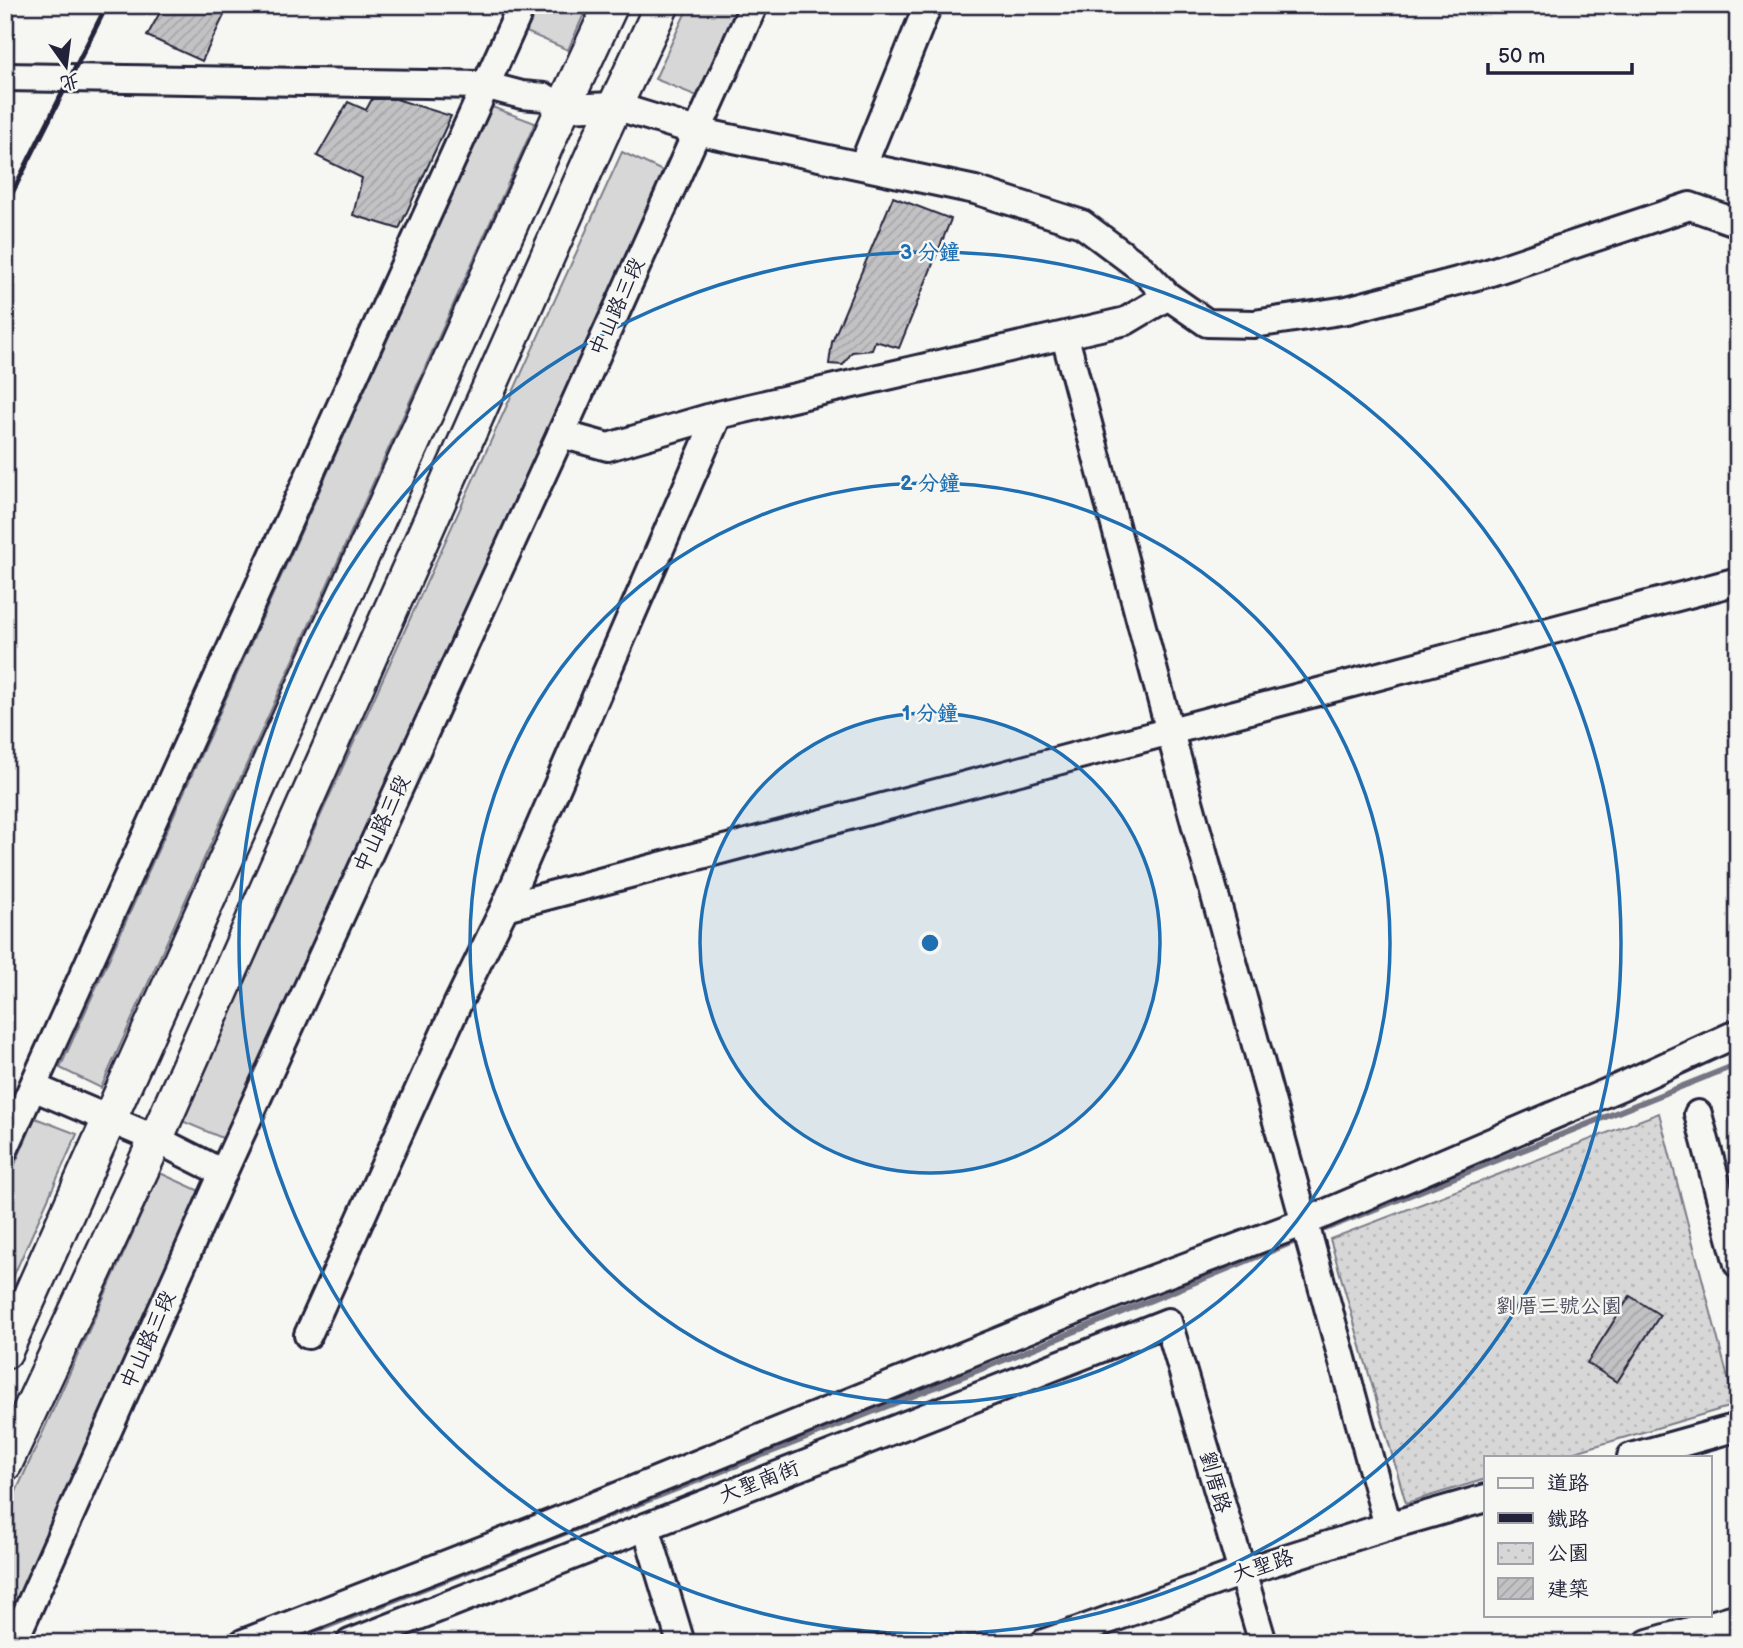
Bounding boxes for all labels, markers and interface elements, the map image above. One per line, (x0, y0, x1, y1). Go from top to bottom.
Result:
north arrow (32, 32, 102, 102)
scale bar (1488, 32, 1631, 76)
text: 50 m (1498, 44, 1545, 69)
text: 北 (58, 68, 82, 94)
text: 3 分鐘 (900, 240, 960, 265)
street label: 中山路三段 (584, 254, 650, 360)
text: 2 分鐘 (900, 471, 960, 496)
text: 1 分鐘 (902, 701, 958, 726)
street label: 中山路三段 (348, 771, 416, 877)
centre of rings (918, 931, 942, 955)
street label: 中山路三段 (115, 1287, 181, 1393)
park label: 劉厝三號公園 (1496, 1294, 1622, 1319)
street label: 劉厝路 (1194, 1448, 1236, 1516)
street label: 大聖南街 (715, 1455, 803, 1509)
legend (1484, 1456, 1712, 1616)
text: 道路 (1547, 1471, 1589, 1496)
text: 鐵路 (1547, 1507, 1589, 1532)
text: 公園 (1547, 1541, 1589, 1566)
street label: 大聖路 (1229, 1544, 1297, 1588)
text: 建築 (1547, 1577, 1589, 1602)

